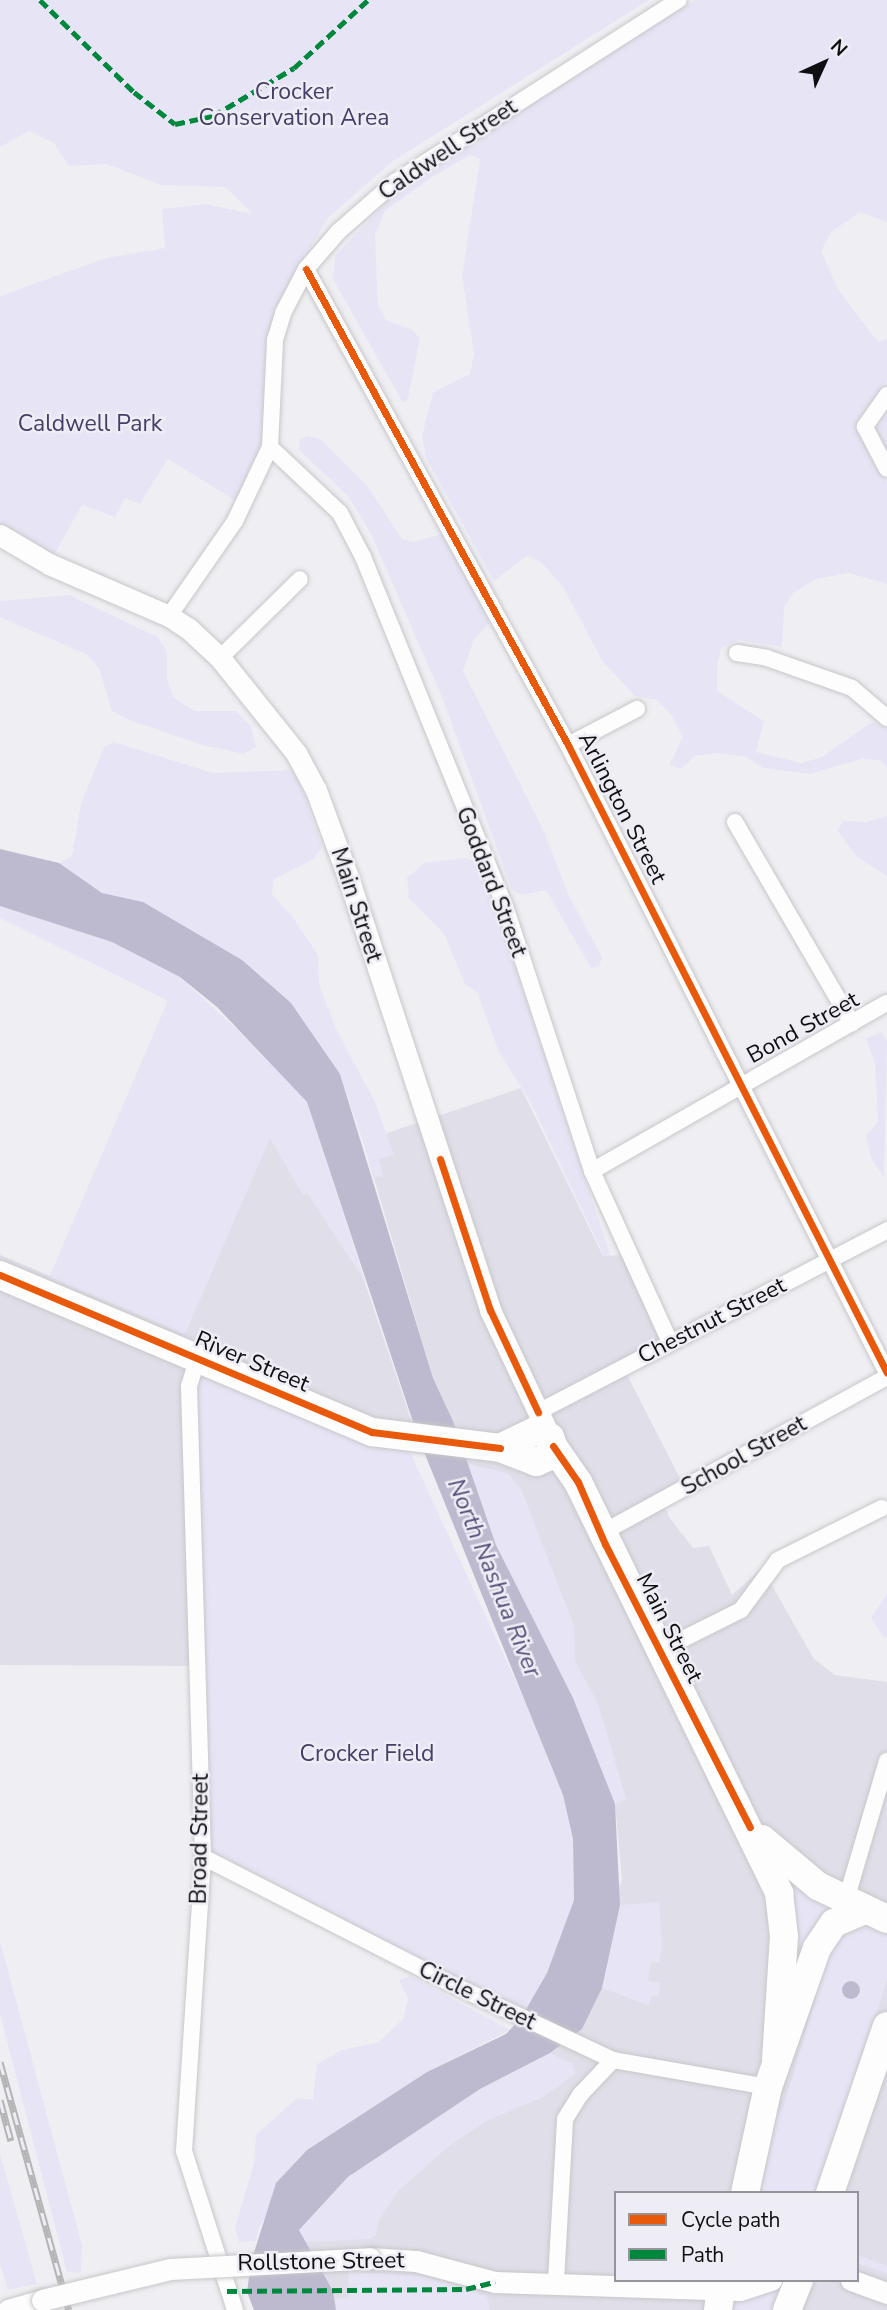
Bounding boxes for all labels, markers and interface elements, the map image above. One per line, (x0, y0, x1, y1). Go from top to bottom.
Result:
north arrow (789, 28, 859, 98)
text: N (825, 34, 853, 62)
park label: Crocker Conservation Area (199, 78, 389, 132)
street label: Caldwell Street (374, 94, 522, 206)
park label: Caldwell Park (18, 410, 162, 438)
street label: Arlington Street (572, 728, 672, 888)
street label: Goddard Street (450, 803, 532, 961)
street label: Main Street (325, 844, 387, 966)
street label: Bond Street (742, 986, 864, 1070)
street label: Chestnut Street (633, 1272, 791, 1370)
street label: River Street (191, 1326, 313, 1398)
street label: School Street (677, 1410, 811, 1502)
water label: North Nashua River (441, 1474, 547, 1682)
street label: Main Street (630, 1569, 708, 1687)
park label: Crocker Field (300, 1740, 434, 1768)
street label: Broad Street (185, 1773, 215, 1905)
street label: Circle Street (414, 1956, 540, 2036)
legend (614, 2191, 859, 2282)
text: Cycle path (681, 2206, 780, 2234)
text: Path (681, 2241, 724, 2269)
street label: Rollstone Street (237, 2247, 405, 2277)

